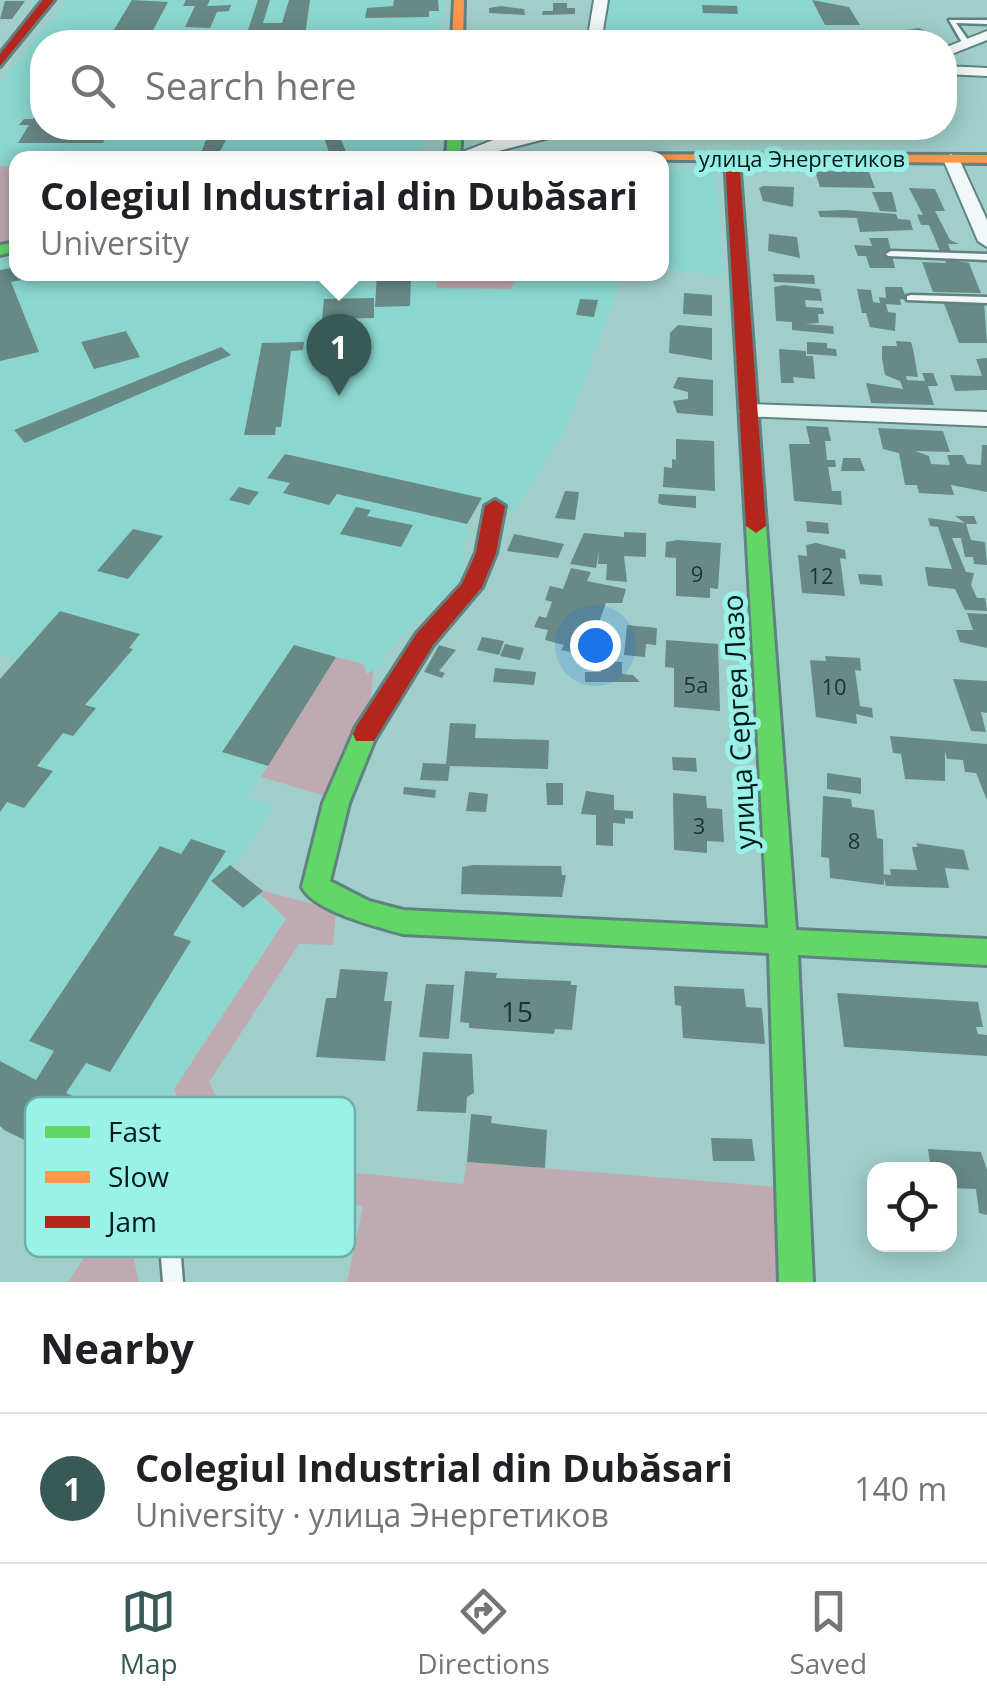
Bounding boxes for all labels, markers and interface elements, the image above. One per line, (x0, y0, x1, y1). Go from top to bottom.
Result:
search box (30, 30, 957, 140)
icon: search (65, 58, 120, 113)
text: Search here (145, 59, 357, 111)
street label: улица Энергетиков (699, 143, 905, 173)
popup (9, 151, 669, 281)
text: Colegiul Industrial din Dubăsari (40, 169, 638, 221)
text: University (40, 221, 189, 264)
pin: 1 (306, 314, 372, 396)
house number: 9 (691, 558, 703, 588)
house number: 12 (808, 560, 834, 590)
street label: улица Сергея Лазо (712, 594, 764, 850)
your location (570, 620, 621, 671)
house number: 5а (684, 669, 708, 699)
house number: 10 (821, 671, 847, 701)
house number: 3 (693, 810, 705, 840)
house number: 8 (848, 825, 860, 855)
house number: 15 (501, 992, 533, 1030)
legend (25, 1097, 355, 1257)
text: Fast (108, 1112, 161, 1150)
text: Slow (108, 1157, 169, 1195)
map controls (867, 1162, 957, 1252)
button: locate (867, 1162, 957, 1252)
text: Jam (105, 1202, 157, 1240)
text: Nearby (40, 1319, 194, 1376)
text: Colegiul Industrial din Dubăsari (135, 1441, 733, 1493)
text: 1 (63, 1467, 82, 1510)
text: 140 m (854, 1467, 947, 1510)
text: University · улица Энергетиков (135, 1493, 609, 1536)
tab: Map (120, 1584, 178, 1682)
tab: Directions (417, 1584, 550, 1682)
tab: Saved (789, 1584, 867, 1682)

